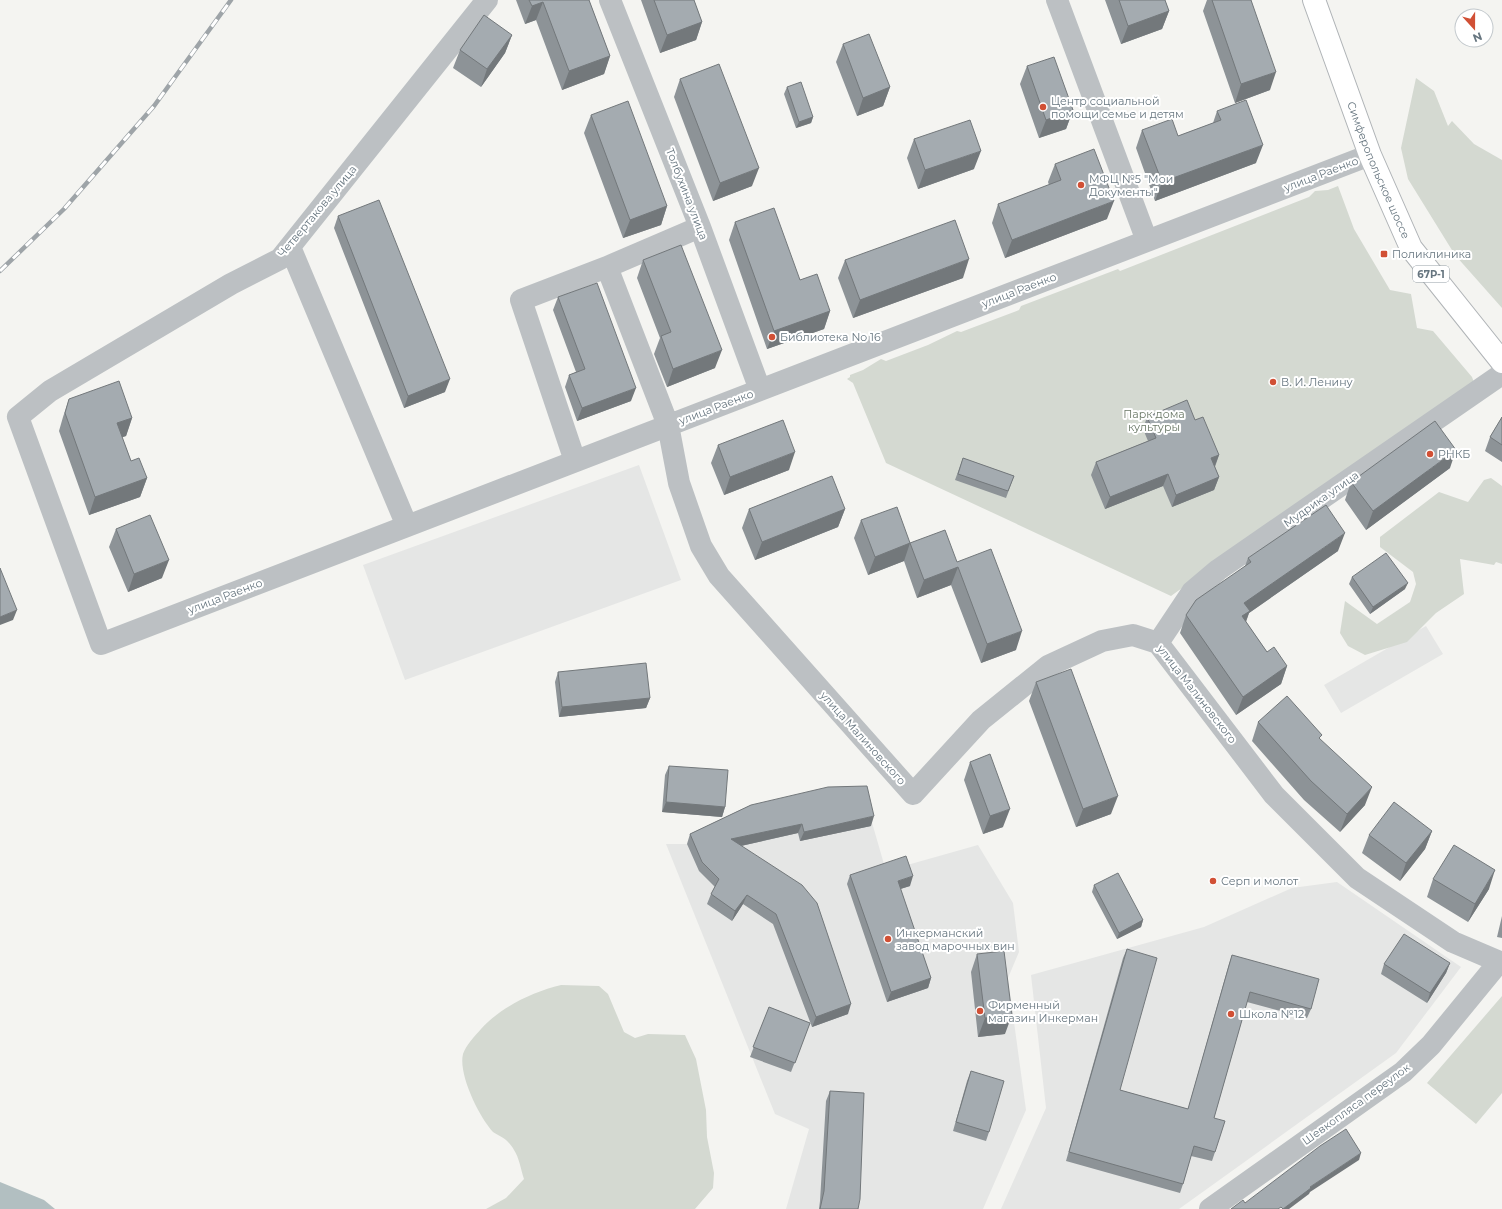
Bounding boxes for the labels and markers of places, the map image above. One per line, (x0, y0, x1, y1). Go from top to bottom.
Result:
place label: Центр социальной помощи семье и детям (1051, 94, 1184, 121)
marker: Центр социальной помощи семье и детям (1038, 102, 1048, 112)
place label: МФЦ №5 "Мои Документы" (1089, 172, 1173, 199)
marker: МФЦ №5 "Мои Документы" (1076, 180, 1086, 190)
place label: Поликлиника (1392, 247, 1471, 261)
marker: Поликлиника (1379, 249, 1389, 259)
place label: Библиотека No 16 (780, 330, 881, 344)
marker: Библиотека No 16 (767, 332, 777, 342)
place label: В. И. Ленину (1281, 375, 1354, 389)
marker: В. И. Ленину (1268, 377, 1278, 387)
place label: РНКБ (1438, 447, 1470, 461)
marker: РНКБ (1425, 449, 1435, 459)
place label: Серп и молот (1221, 874, 1299, 888)
marker: Серп и молот (1208, 876, 1218, 886)
place label: Инкерманский завод марочных вин (896, 926, 1015, 953)
marker: Инкерманский завод марочных вин (883, 934, 893, 944)
place label: Фирменный магазин Инкерман (988, 998, 1098, 1025)
marker: Фирменный магазин Инкерман (975, 1006, 985, 1016)
place label: Школа №12 (1239, 1007, 1304, 1021)
marker: Школа №12 (1226, 1009, 1236, 1019)

